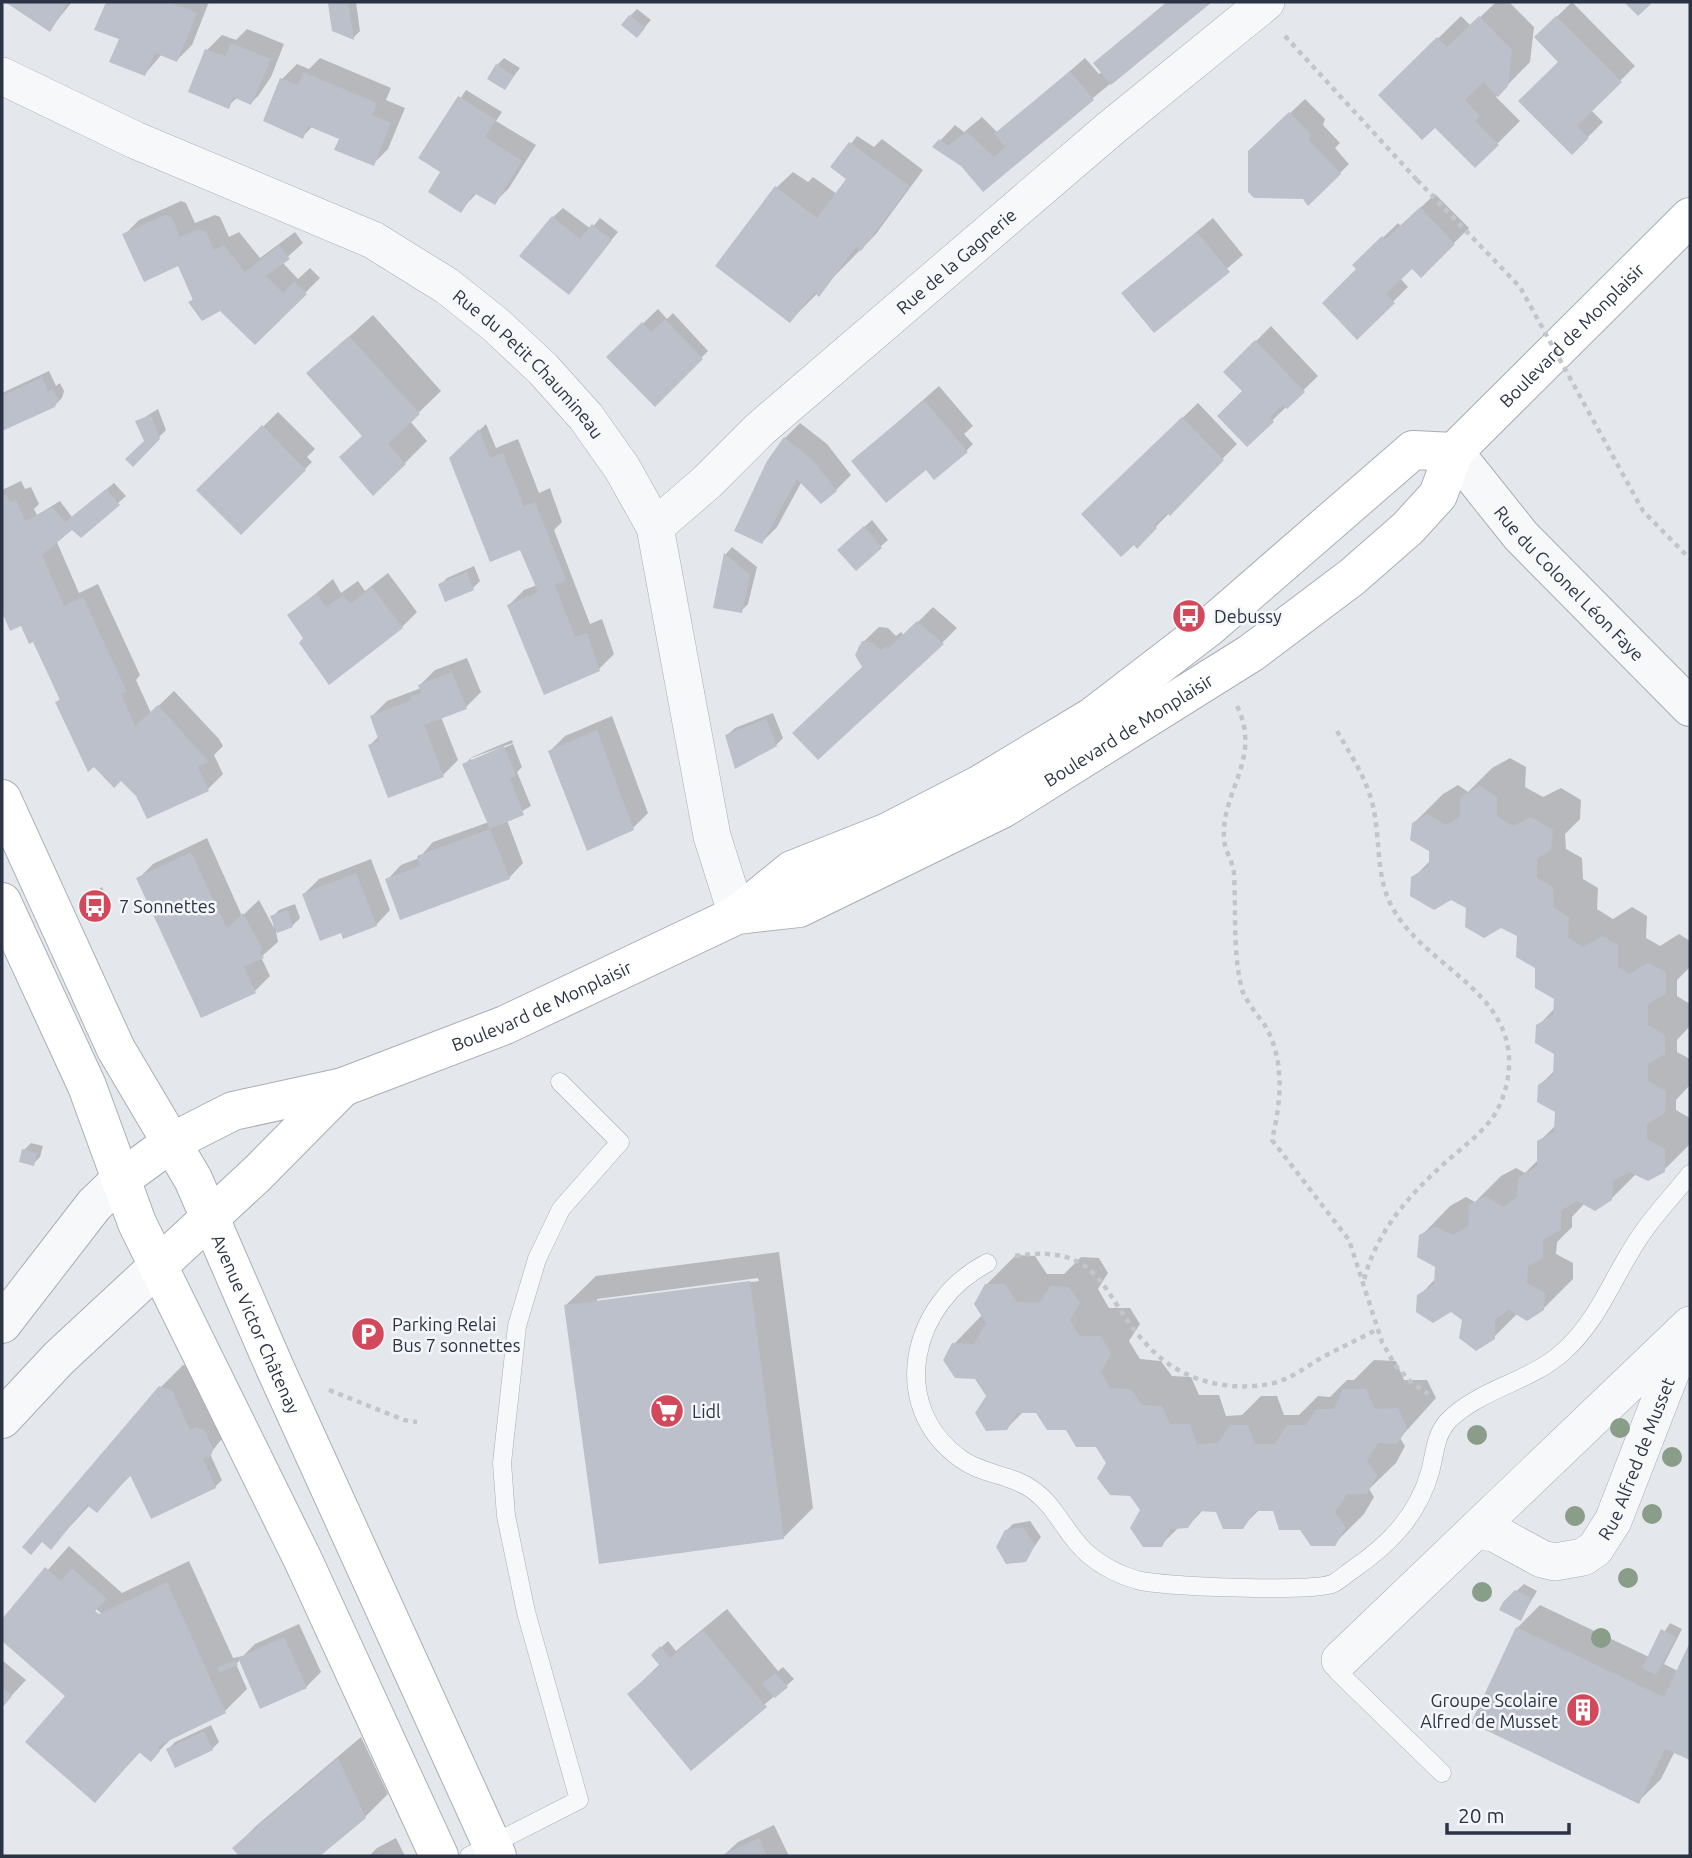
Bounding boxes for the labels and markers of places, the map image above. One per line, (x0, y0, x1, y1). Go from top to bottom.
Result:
bus stop icon: Debussy (1170, 597, 1208, 635)
place label: Debussy (1214, 606, 1282, 626)
bus stop icon: 7 Sonnettes (76, 887, 114, 925)
place label: 7 Sonnettes (119, 896, 216, 916)
place label: Parking Relai Bus 7 sonnettes (392, 1314, 521, 1355)
parking icon: Parking Relai Bus 7 sonnettes (349, 1315, 387, 1353)
supermarket icon: Lidl (648, 1392, 686, 1430)
place label: Lidl (692, 1401, 721, 1421)
place label: Groupe Scolaire Alfred de Musset (1420, 1690, 1558, 1731)
building icon: Groupe Scolaire Alfred de Musset (1564, 1691, 1602, 1729)

